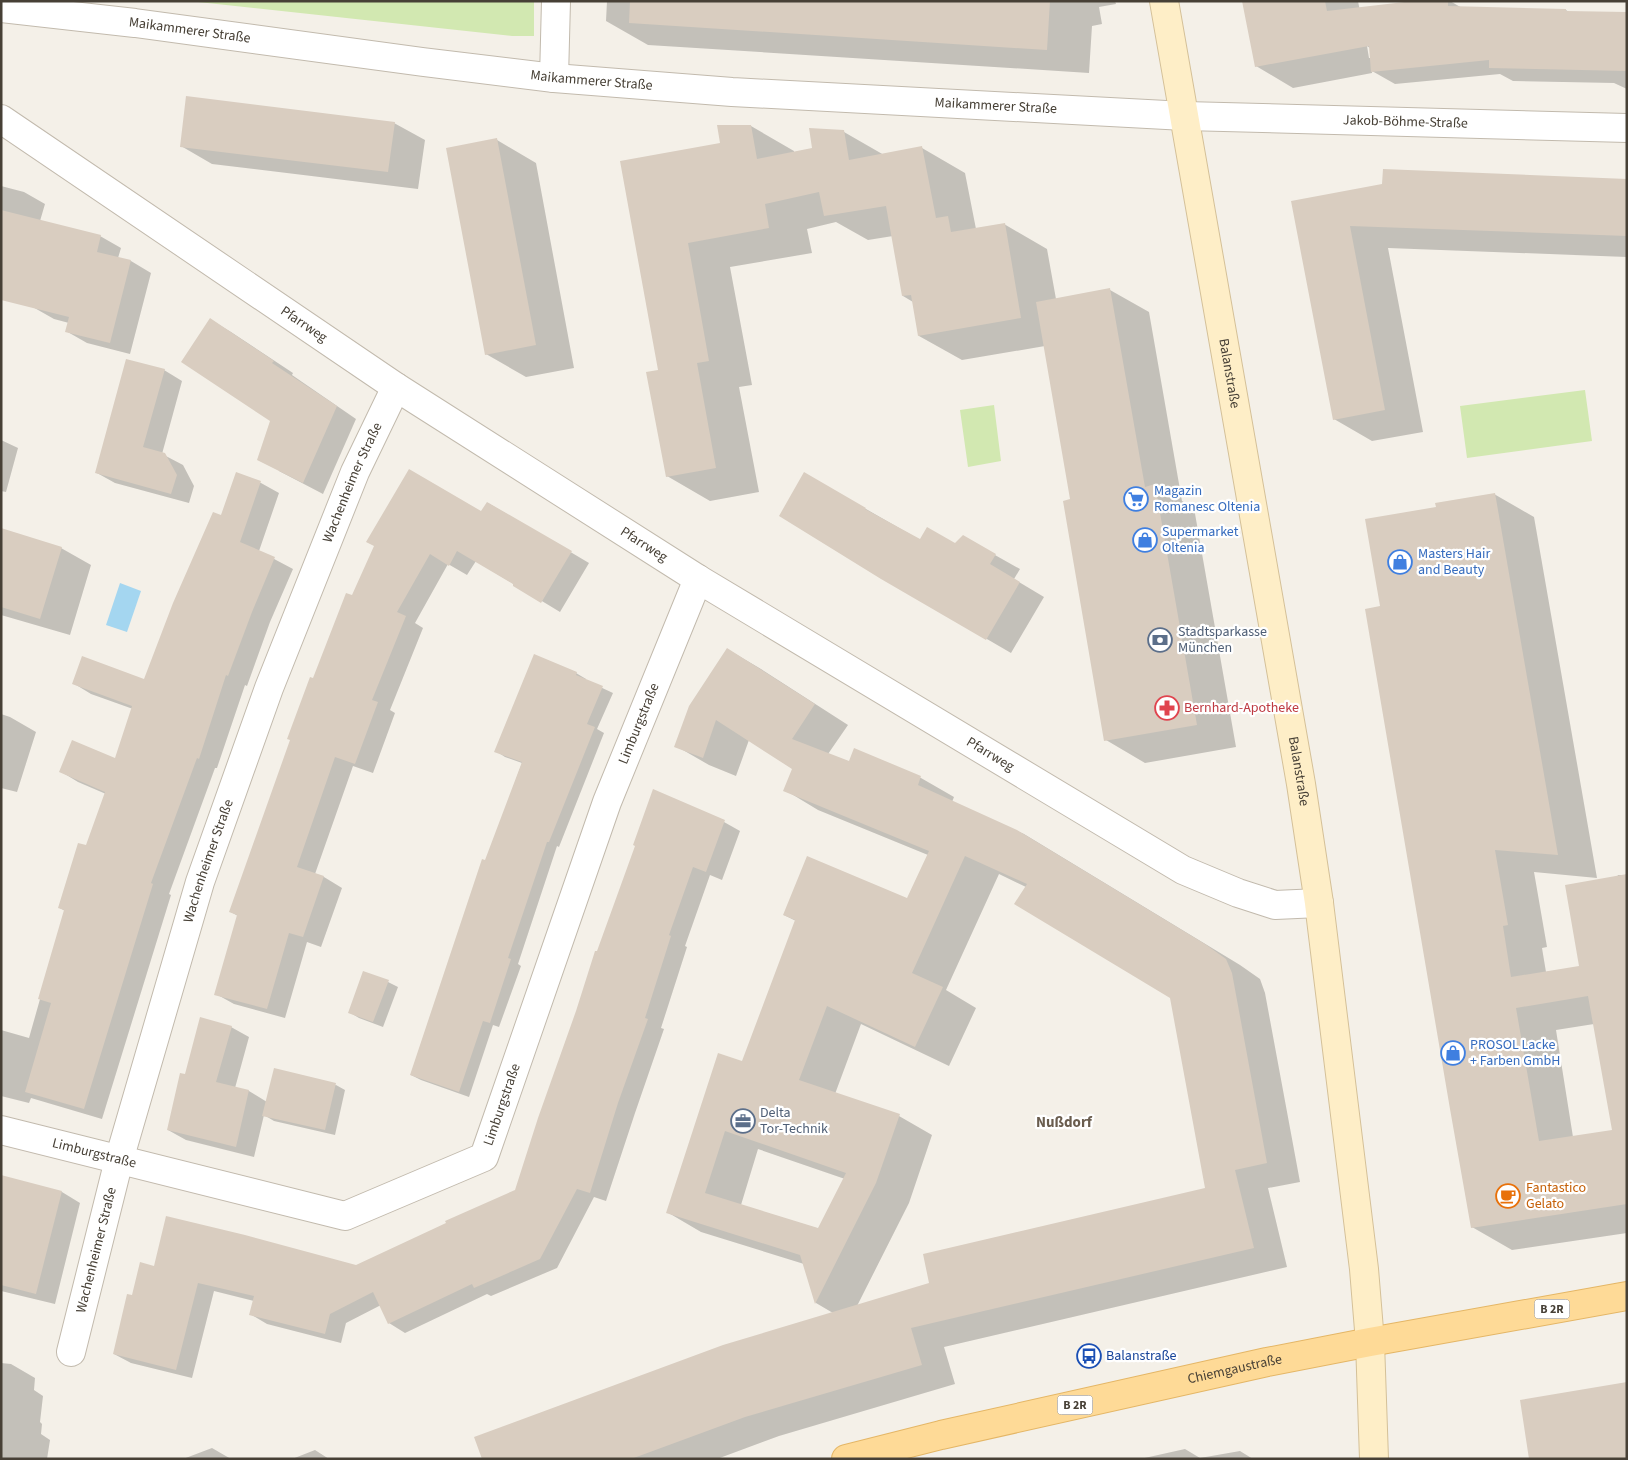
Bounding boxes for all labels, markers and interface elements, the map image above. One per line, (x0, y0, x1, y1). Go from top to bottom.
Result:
street label: Maikammerer Straße (128, 12, 252, 49)
street label: Maikammerer Straße (529, 65, 653, 96)
street label: Maikammerer Straße (934, 93, 1057, 119)
street label: Jakob-Böhme-Straße (1343, 110, 1468, 134)
street label: Pfarrweg (276, 301, 331, 348)
street label: Balanstraße (1213, 337, 1245, 410)
street label: Wachenheimer Straße (318, 419, 387, 546)
place label: Magazin Romanesc Oltenia (1154, 481, 1260, 517)
supermarket icon: Magazin Romanesc Oltenia (1123, 486, 1149, 512)
street label: Pfarrweg (616, 522, 671, 567)
place label: Supermarket Oltenia (1162, 522, 1239, 558)
shop icon: Supermarket Oltenia (1132, 527, 1158, 553)
place label: Masters Hair and Beauty (1418, 544, 1490, 580)
shop icon: Masters Hair and Beauty (1387, 549, 1413, 575)
place label: Stadtsparkasse München (1178, 622, 1267, 658)
bank icon: Stadtsparkasse München (1147, 627, 1173, 653)
street label: Limburgstraße (614, 680, 665, 767)
pharmacy icon: Bernhard-Apotheke (1154, 695, 1180, 721)
place label: Bernhard-Apotheke (1184, 698, 1299, 718)
street label: Pfarrweg (962, 732, 1018, 776)
street label: Balanstraße (1283, 735, 1314, 808)
street label: Wachenheimer Straße (179, 796, 239, 925)
place label: PROSOL Lacke + Farben GmbH (1470, 1035, 1560, 1071)
shop icon: PROSOL Lacke + Farben GmbH (1440, 1040, 1466, 1066)
street label: Limburgstraße (479, 1061, 526, 1149)
place label: Delta Tor-Technik (760, 1103, 828, 1139)
office icon: Delta Tor-Technik (730, 1108, 756, 1134)
district label: Nußdorf (1036, 1112, 1093, 1133)
street label: Limburgstraße (50, 1133, 138, 1173)
place label: Fantastico Gelato (1526, 1178, 1586, 1214)
cafe icon: Fantastico Gelato (1495, 1183, 1521, 1209)
street label: Wachenheimer Straße (71, 1185, 122, 1315)
road number: B 2R (1534, 1300, 1570, 1318)
bus stop icon: Balanstraße (1076, 1343, 1102, 1369)
place label: Balanstraße (1106, 1346, 1177, 1366)
street label: Chiemgaustraße (1186, 1349, 1284, 1389)
road number: B 2R (1058, 1396, 1092, 1414)

